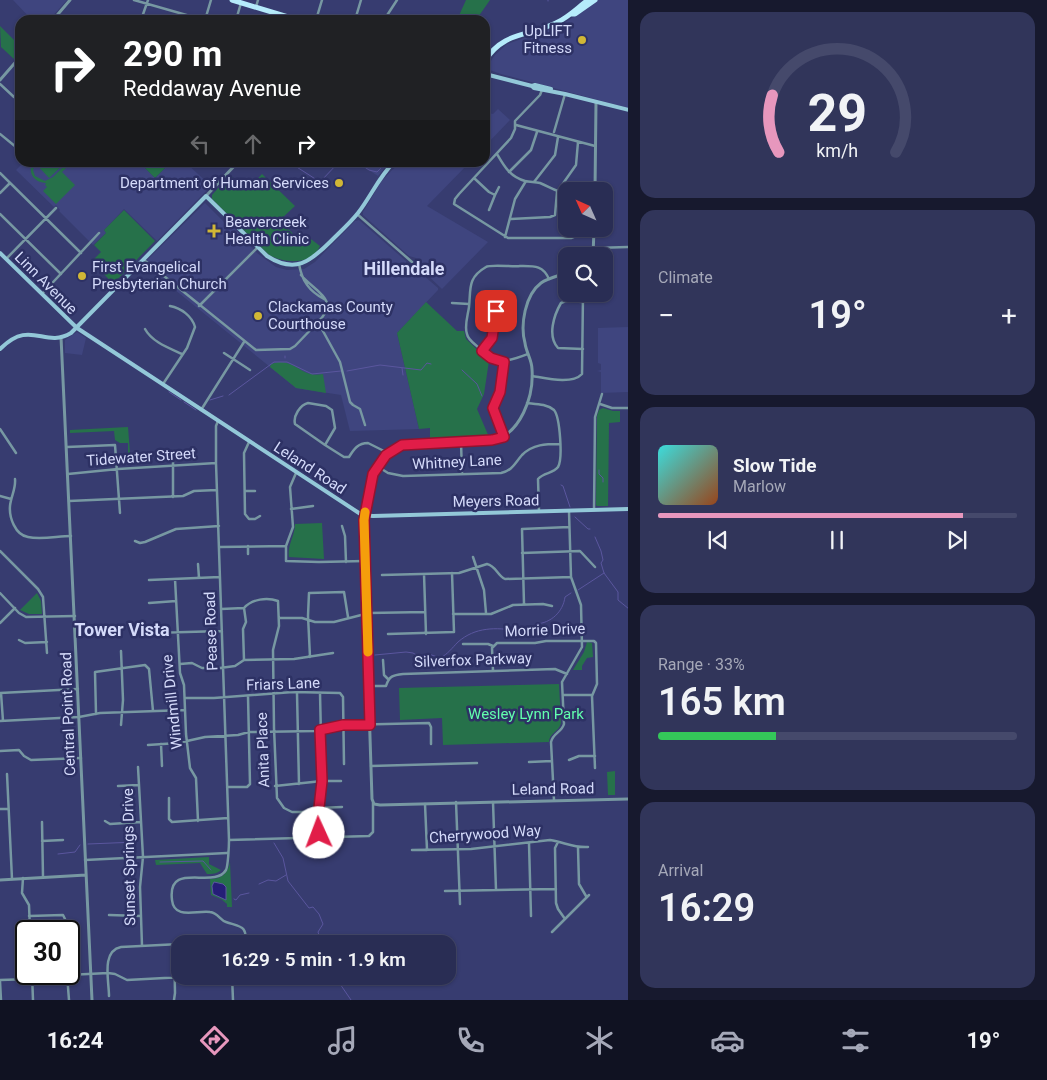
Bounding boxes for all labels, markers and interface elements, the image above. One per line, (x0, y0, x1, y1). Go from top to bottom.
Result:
place label: UpLIFT Fitness (523, 22, 572, 57)
text: 290 m (123, 34, 222, 75)
marker: UpLIFT Fitness (576, 34, 588, 46)
icon: right (40, 35, 105, 100)
text: Reddaway Avenue (123, 76, 301, 101)
text: 29 (808, 83, 867, 144)
icon: left (186, 130, 214, 158)
icon: ahead (239, 130, 267, 158)
icon: right (292, 130, 320, 158)
text: km/h (817, 140, 858, 161)
place label: Department of Human Services (120, 174, 329, 192)
marker: Department of Human Services (333, 177, 345, 189)
north arrow (558, 182, 612, 238)
map controls (558, 182, 613, 302)
place label: Beavercreek Health Clinic (225, 213, 309, 248)
marker: Beavercreek Health Clinic (207, 224, 221, 238)
button: search (558, 247, 613, 302)
street label: Linn Avenue (11, 248, 81, 318)
place label: First Evangelical Presbyterian Church (92, 258, 227, 293)
district label: Hillendale (363, 258, 445, 279)
text: Climate (658, 268, 713, 287)
marker: First Evangelical Presbyterian Church (76, 270, 88, 282)
pin (475, 290, 517, 332)
text: 19° (809, 293, 867, 337)
icon: arrive (482, 297, 510, 325)
place label: Clackamas County Courthouse (268, 298, 393, 333)
text: − (658, 299, 674, 332)
text: + (1001, 299, 1017, 332)
marker: Clackamas County Courthouse (252, 310, 264, 322)
street label: Leland Road (270, 438, 350, 498)
street label: Tidewater Street (86, 444, 196, 470)
street label: Whitney Lane (412, 451, 502, 473)
text: Slow Tide (733, 454, 816, 477)
text: Marlow (733, 477, 786, 496)
street label: Meyers Road (452, 491, 540, 511)
icon: previous (704, 526, 732, 554)
icon: pause (823, 526, 851, 554)
icon: next (943, 526, 971, 554)
street label: Pease Road (201, 591, 221, 671)
district label: Tower Vista (74, 619, 170, 640)
street label: Morrie Drive (504, 620, 586, 640)
street label: Silverfox Parkway (414, 649, 532, 671)
street label: Central Point Road (57, 652, 79, 776)
street label: Windmill Drive (158, 654, 186, 750)
text: Range · 33% (658, 655, 745, 674)
street label: Friars Lane (246, 674, 320, 694)
text: 165 km (658, 680, 786, 724)
park label: Wesley Lynn Park (468, 705, 584, 723)
street label: Anita Place (253, 712, 273, 788)
street label: Leland Road (511, 779, 595, 799)
street label: Sunset Springs Drive (119, 788, 139, 926)
position arrow (292, 806, 344, 858)
street label: Cherrywood Way (428, 821, 542, 847)
text: Arrival (658, 861, 703, 880)
text: 16:29 (658, 886, 755, 930)
speed limit sign: 30 (15, 920, 80, 985)
text: 16:29 · 5 min · 1.9 km (221, 948, 406, 971)
icon: directions (197, 1023, 232, 1058)
icon: music (325, 1023, 360, 1058)
icon: phone (453, 1023, 488, 1058)
icon: climate (582, 1023, 617, 1058)
icon: car (710, 1023, 745, 1058)
icon: filters (838, 1023, 873, 1058)
text: 16:24 (47, 1028, 103, 1053)
text: 19° (966, 1028, 1000, 1053)

